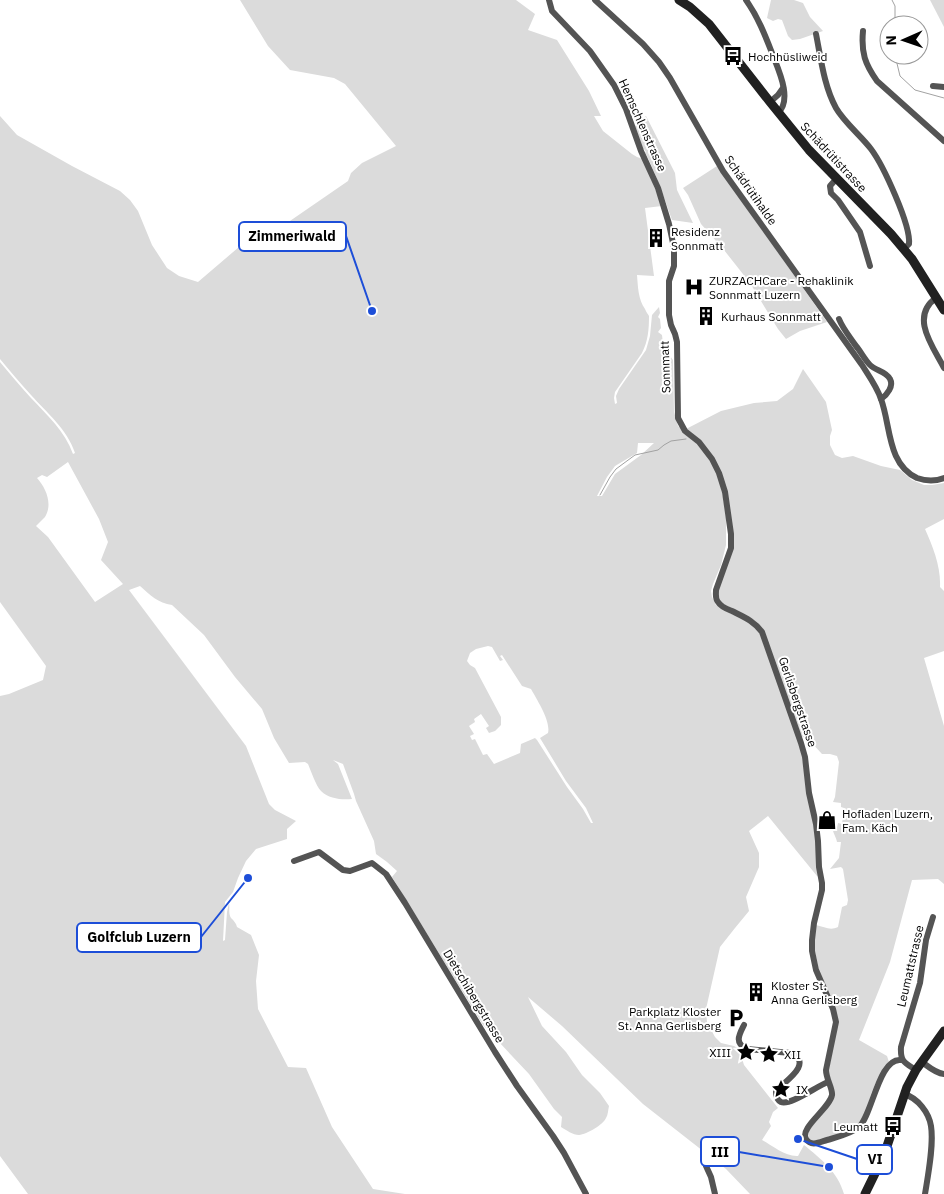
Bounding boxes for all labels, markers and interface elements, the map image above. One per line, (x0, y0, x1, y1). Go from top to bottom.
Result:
north arrow (879, 15, 929, 65)
text: N (882, 35, 900, 46)
bus stop icon: Hochhüsliweid (722, 45, 744, 67)
place label: Hochhüsliweid (748, 49, 828, 64)
street label: Hemschlenstrasse (616, 76, 670, 174)
street label: Schädrütistrasse (798, 119, 871, 196)
street label: Schädrütihalde (721, 152, 781, 228)
callout: Zimmeriwald (239, 222, 346, 251)
place label: Residenz Sonnmatt (671, 224, 724, 253)
text: Zimmeriwald (248, 227, 336, 245)
building icon: Residenz Sonnmatt (645, 227, 667, 249)
place label: ZURZACHCare - Rehaklinik Sonnmatt Luzern (709, 273, 854, 302)
hospital icon: ZURZACHCare - Rehaklinik Sonnmatt Luzern (683, 276, 705, 298)
building icon: Kurhaus Sonnmatt (695, 305, 717, 327)
place label: Kurhaus Sonnmatt (721, 309, 821, 324)
street label: Sonnmatt (657, 340, 673, 394)
street label: Gerlisbergstrasse (776, 655, 821, 749)
place label: Hofladen Luzern, Fam. Käch (842, 806, 933, 835)
shop icon: Hofladen Luzern, Fam. Käch (816, 809, 838, 831)
callout: Golfclub Luzern (77, 923, 201, 952)
street label: Leumattstrasse (893, 923, 927, 1008)
text: Golfclub Luzern (87, 928, 191, 946)
street label: Dietschibergstrasse (440, 946, 508, 1046)
place label: Kloster St. Anna Gerlisberg (771, 978, 858, 1007)
building icon: Kloster St. Anna Gerlisberg (745, 981, 767, 1003)
place label: Parkplatz Kloster St. Anna Gerlisberg (618, 1004, 722, 1033)
parking icon: Parkplatz Kloster St. Anna Gerlisberg (725, 1007, 747, 1029)
place icon: XIII (735, 1041, 757, 1063)
place icon: XII (758, 1043, 780, 1065)
place label: XIII (709, 1045, 731, 1060)
place label: XII (784, 1047, 801, 1062)
place icon: IX (770, 1078, 792, 1100)
place label: IX (796, 1082, 809, 1097)
bus stop icon: Leumatt (882, 1115, 904, 1137)
place label: Leumatt (834, 1119, 878, 1134)
callout: III (701, 1137, 739, 1166)
text: III (711, 1143, 729, 1161)
callout: VI (857, 1145, 892, 1174)
text: VI (867, 1150, 883, 1168)

